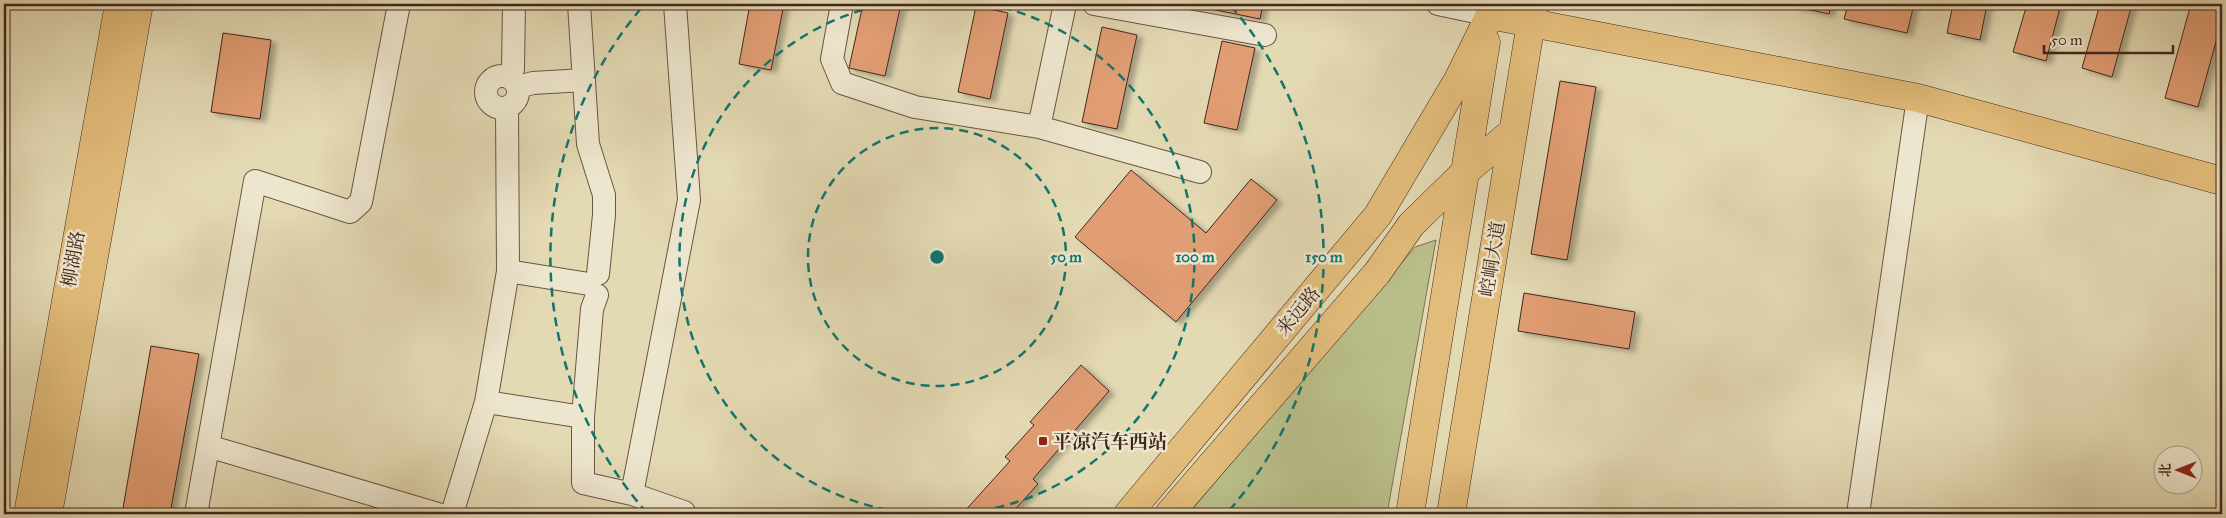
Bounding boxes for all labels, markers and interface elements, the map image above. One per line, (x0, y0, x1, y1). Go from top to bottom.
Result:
scale bar (2044, 22, 2172, 54)
text: 50 m (2051, 31, 2083, 49)
street label: 崆峒大道 (1475, 220, 1509, 298)
street label: 柳湖路 (57, 229, 89, 289)
centre of rings (928, 248, 946, 266)
text: 50 m (1050, 248, 1082, 266)
text: 100 m (1175, 248, 1215, 266)
text: 150 m (1305, 248, 1343, 266)
street label: 来远路 (1271, 282, 1325, 340)
place label: 平凉汽车西站 (1053, 430, 1167, 453)
marker: 平凉汽车西站 (1037, 435, 1049, 447)
north arrow (2154, 446, 2204, 496)
text: 北 (2157, 463, 2174, 477)

